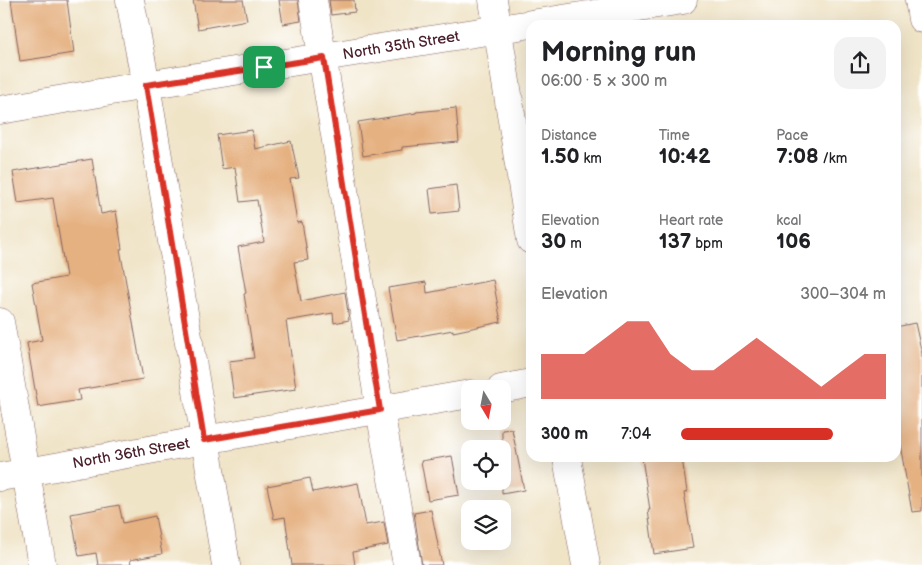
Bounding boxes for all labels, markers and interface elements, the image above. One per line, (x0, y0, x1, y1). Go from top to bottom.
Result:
street label: North 35th Street (341, 27, 461, 64)
text: Morning run (541, 36, 696, 69)
button: share (834, 37, 886, 89)
pin (243, 46, 285, 88)
icon: arrive (250, 53, 278, 81)
text: 06:00 · 5 × 300 m (541, 72, 667, 91)
text: Distance (541, 127, 597, 144)
text: Time (659, 127, 690, 144)
text: Pace (776, 127, 808, 144)
text: 1.50 (541, 144, 580, 169)
text: 10:42 (659, 144, 711, 169)
text: 7:08 (776, 144, 819, 169)
text: km (580, 150, 602, 167)
text: /km (819, 150, 847, 167)
text: Elevation (541, 212, 599, 229)
text: Heart rate (659, 212, 723, 229)
text: kcal (776, 212, 801, 229)
text: 30 (541, 229, 566, 254)
text: 137 (659, 229, 691, 254)
text: 106 (776, 229, 811, 254)
text: m (566, 235, 582, 252)
text: bpm (691, 235, 723, 252)
text: Elevation (541, 285, 608, 304)
text: 300–304 m (800, 285, 886, 304)
north arrow (461, 380, 511, 430)
map controls (461, 380, 511, 550)
text: 300 m (541, 425, 588, 444)
text: 7:04 (621, 425, 651, 444)
street label: North 36th Street (71, 434, 192, 473)
button: locate (461, 440, 511, 490)
button: layers (461, 500, 511, 550)

